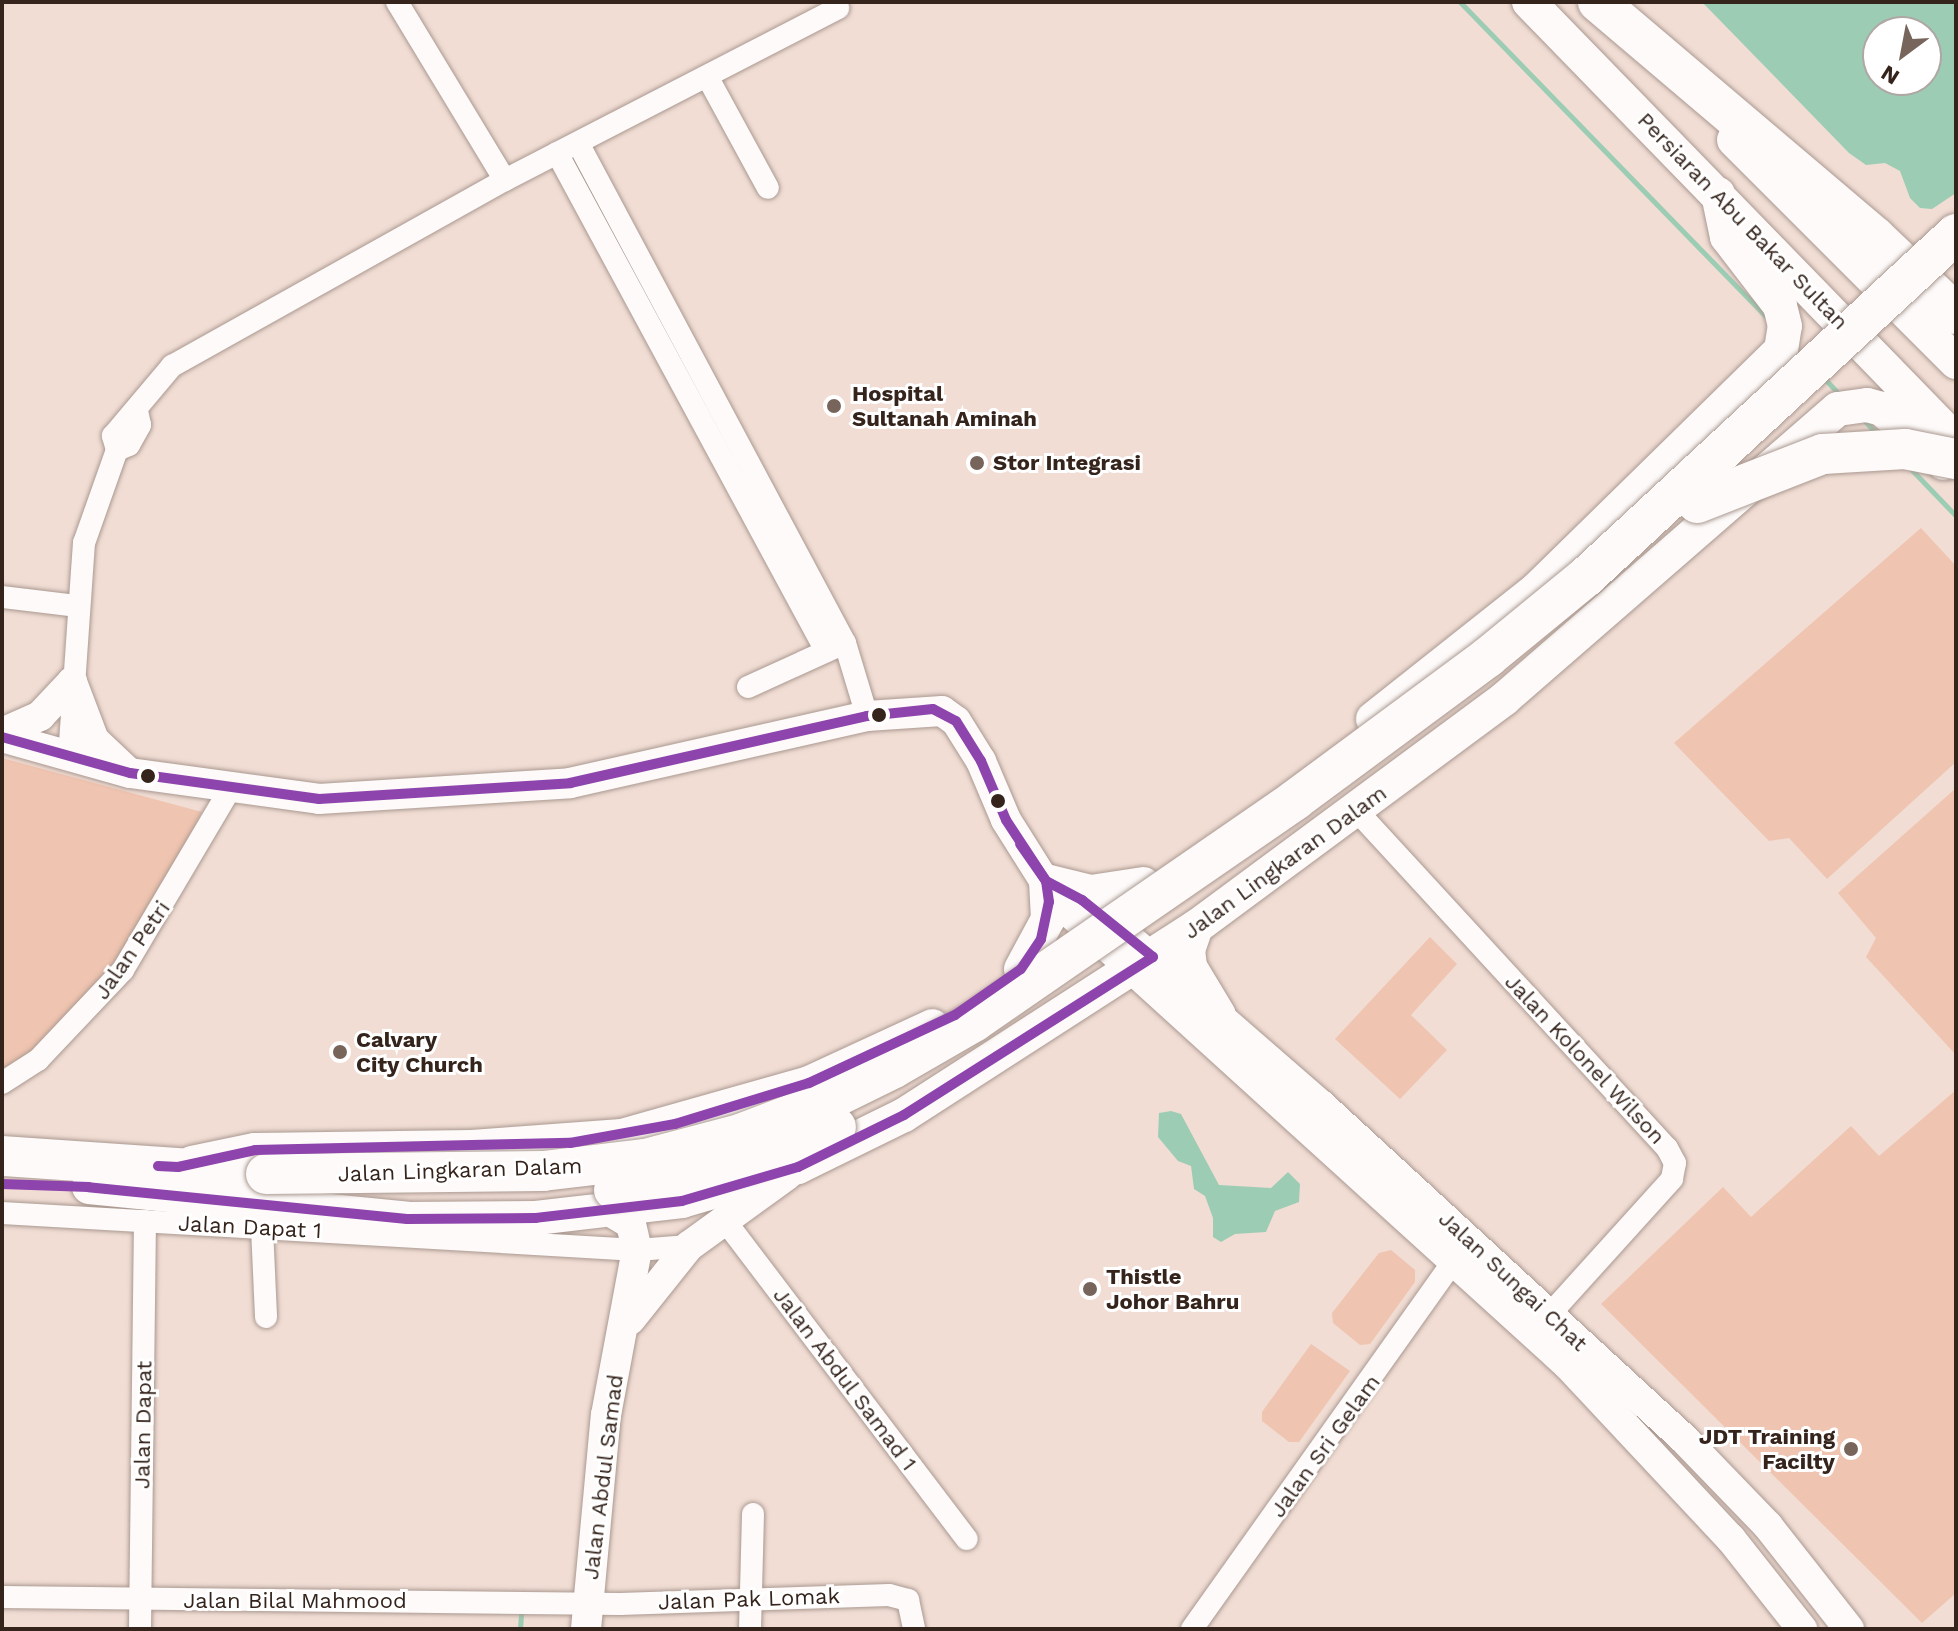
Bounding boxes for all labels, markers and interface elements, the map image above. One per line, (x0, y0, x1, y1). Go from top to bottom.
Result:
north arrow (1862, 16, 1942, 96)
text: N (1877, 60, 1904, 90)
street label: Persiaran Abu Bakar Sultan (1632, 106, 1854, 336)
place label: Hospital Sultanah Aminah (852, 380, 1037, 432)
marker: Hospital Sultanah Aminah (823, 395, 845, 417)
place label: Stor Integrasi (993, 450, 1141, 476)
marker: Stor Integrasi (968, 454, 986, 472)
unlabelled marker (871, 707, 887, 723)
unlabelled marker (140, 768, 156, 784)
street label: Jalan Lingkaran Dalam (1178, 779, 1392, 945)
unlabelled marker (990, 793, 1006, 809)
street label: Jalan Petri (88, 896, 176, 1004)
street label: Jalan Kolonel Wilson (1499, 968, 1671, 1150)
place label: Calvary City Church (356, 1026, 483, 1078)
marker: Calvary City Church (331, 1043, 349, 1061)
street label: Jalan Lingkaran Dalam (337, 1153, 583, 1187)
street label: Jalan Sungai Chat (1433, 1205, 1593, 1357)
street label: Jalan Dapat 1 (177, 1210, 323, 1244)
place label: Thistle Johor Bahru (1106, 1263, 1240, 1314)
marker: Thistle Johor Bahru (1081, 1280, 1099, 1298)
street label: Jalan Abdul Samad 1 (767, 1281, 923, 1477)
street label: Jalan Dapat (129, 1361, 157, 1489)
street label: Jalan Sri Gelam (1264, 1370, 1386, 1522)
street label: Jalan Abdul Samad (577, 1372, 629, 1582)
place label: JDT Training Facilty (1698, 1423, 1835, 1474)
marker: JDT Training Facilty (1842, 1440, 1860, 1458)
street label: Jalan Pak Lomak (657, 1583, 841, 1615)
street label: Jalan Bilal Mahmood (183, 1588, 407, 1614)

